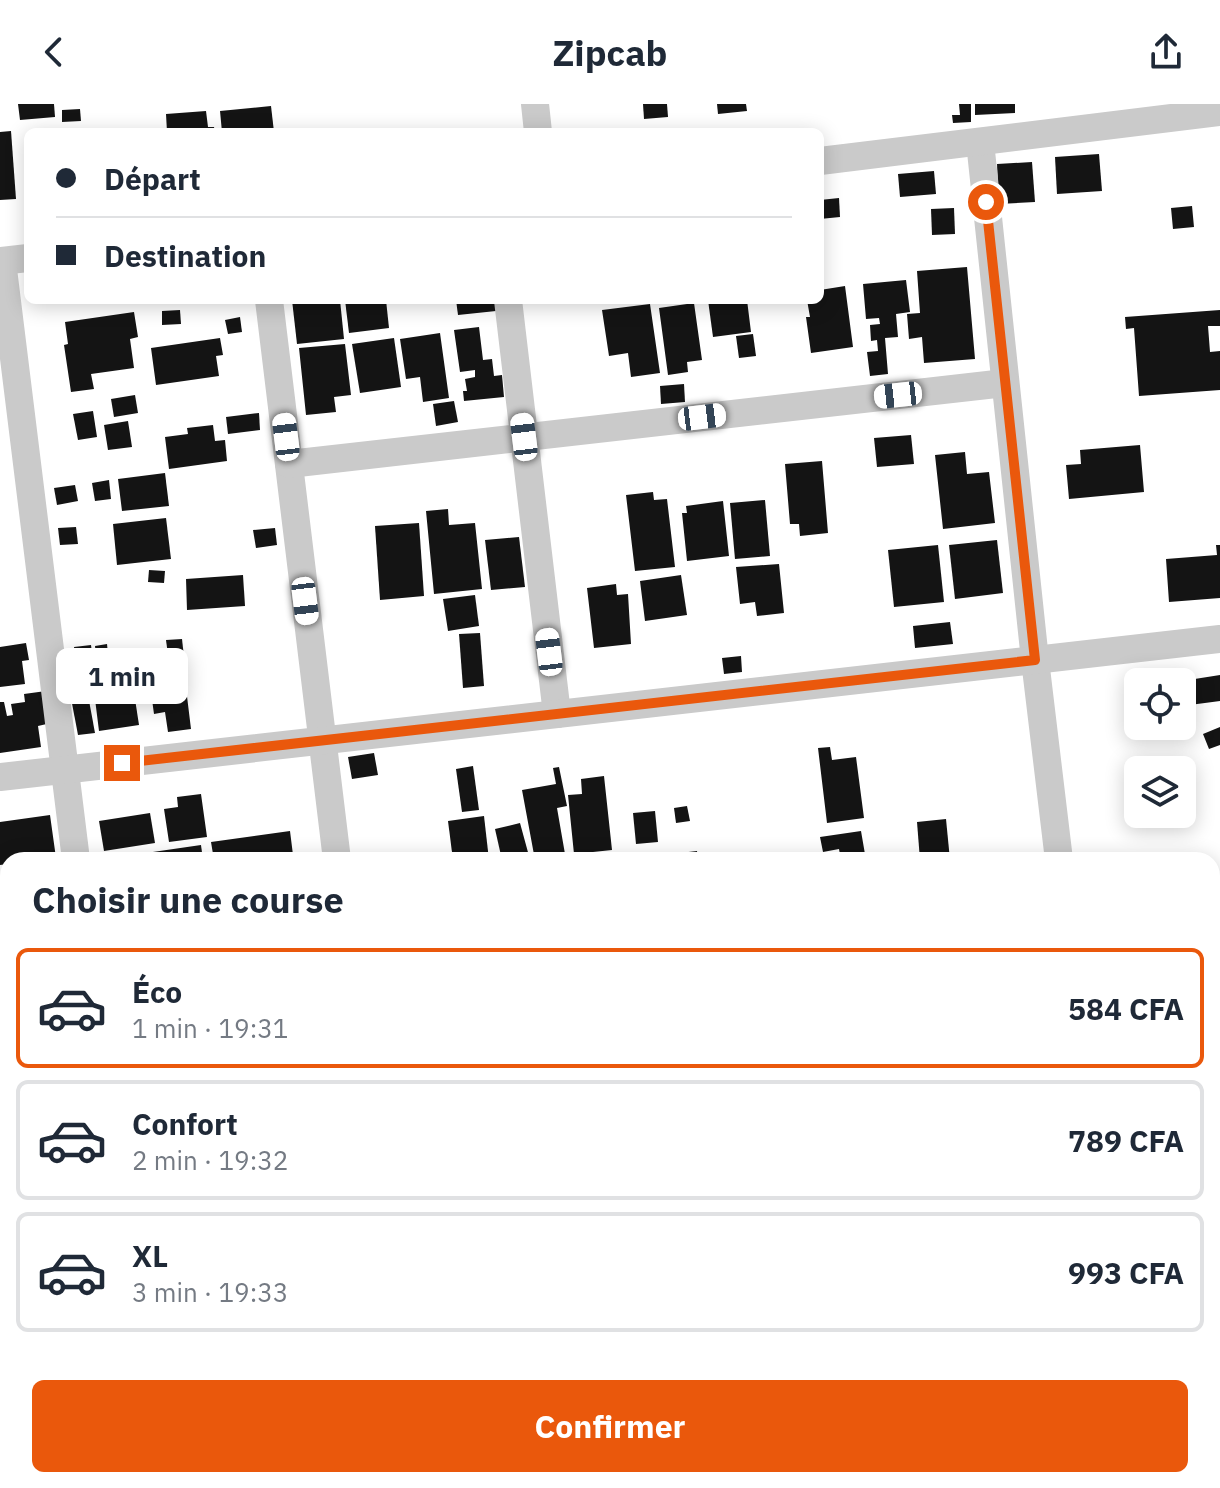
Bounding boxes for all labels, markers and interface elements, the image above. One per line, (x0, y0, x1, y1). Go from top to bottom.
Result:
text: Zipcab (552, 29, 668, 76)
icon: back (32, 30, 76, 74)
icon: share (1144, 30, 1188, 74)
text: Départ (104, 159, 201, 198)
route start (968, 184, 1004, 220)
text: Destination (104, 236, 266, 275)
car (873, 381, 923, 409)
car (677, 402, 727, 432)
car (271, 412, 301, 462)
car (509, 412, 539, 462)
car (290, 576, 320, 626)
car (534, 627, 564, 677)
callout: 1 min (56, 647, 188, 703)
text: 1 min (88, 659, 156, 693)
map controls (1124, 668, 1196, 828)
button: locate (1124, 668, 1196, 740)
route end (104, 745, 140, 781)
button: layers (1124, 756, 1196, 828)
text: Choisir une course (32, 876, 344, 923)
icon: car (36, 972, 108, 1044)
text: Éco (132, 972, 182, 1011)
text: 584 CFA (1068, 989, 1184, 1028)
text: 1 min · 19:31 (132, 1011, 288, 1045)
icon: car (36, 1104, 108, 1176)
text: Confort (132, 1104, 238, 1143)
text: 789 CFA (1068, 1121, 1184, 1160)
text: 2 min · 19:32 (132, 1143, 288, 1177)
icon: car (36, 1236, 108, 1308)
text: XL (132, 1236, 168, 1275)
text: 993 CFA (1068, 1253, 1184, 1292)
text: 3 min · 19:33 (132, 1275, 288, 1309)
button: Confirmer (32, 1380, 1188, 1472)

